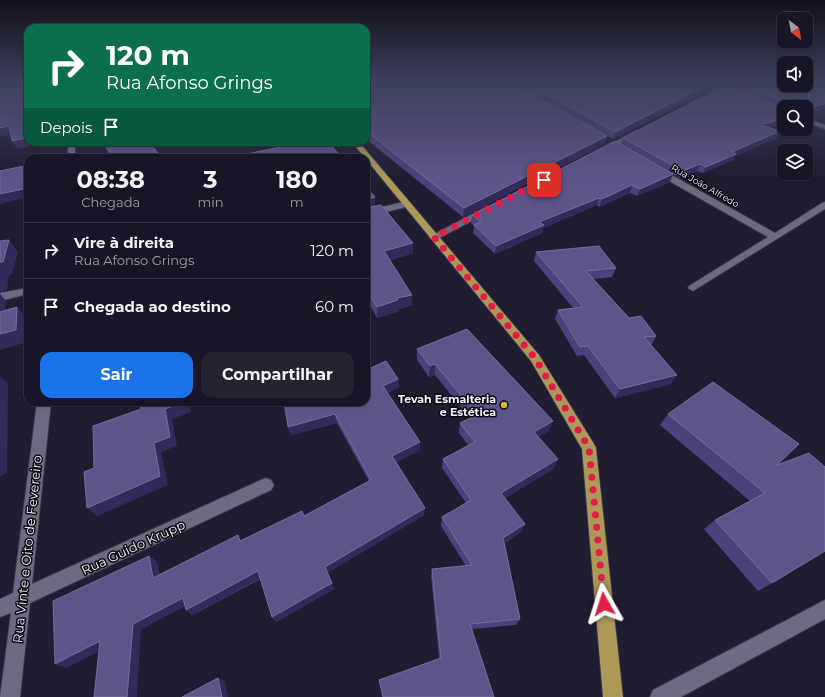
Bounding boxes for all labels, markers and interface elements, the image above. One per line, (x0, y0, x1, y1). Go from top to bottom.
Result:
north arrow (777, 12, 813, 48)
map controls (777, 12, 813, 180)
text: 120 m (106, 38, 190, 72)
icon: right (40, 40, 92, 92)
button: sound (777, 56, 813, 92)
text: Rua Afonso Grings (106, 72, 273, 94)
button: search (777, 100, 813, 136)
icon: arrive (100, 116, 122, 138)
text: Depois (40, 118, 92, 137)
button: layers (777, 144, 813, 180)
street label: Rua João Alfredo (669, 162, 741, 210)
pin (527, 163, 561, 197)
text: 08:38 (76, 165, 145, 194)
text: 3 (203, 165, 218, 194)
text: 180 (276, 165, 318, 194)
icon: arrive (533, 169, 555, 191)
text: Chegada (81, 194, 140, 210)
text: min (197, 194, 224, 210)
text: m (290, 194, 304, 210)
text: Vire à direita (74, 233, 174, 252)
icon: right (40, 240, 62, 262)
text: 120 m (310, 241, 354, 260)
text: Rua Afonso Grings (74, 252, 194, 268)
icon: arrive (40, 296, 62, 318)
text: Chegada ao destino (74, 297, 231, 316)
text: 60 m (315, 297, 354, 316)
button: Sair (40, 352, 193, 398)
button: Compartilhar (201, 352, 354, 398)
place label: Tevah Esmalteria e Estética (398, 392, 496, 419)
marker: Tevah Esmalteria e Estética (499, 400, 509, 410)
street label: Rua Vinte e Oito de Fevereiro (9, 454, 45, 644)
street label: Rua Guido Krupp (79, 516, 188, 578)
position arrow (583, 583, 625, 625)

